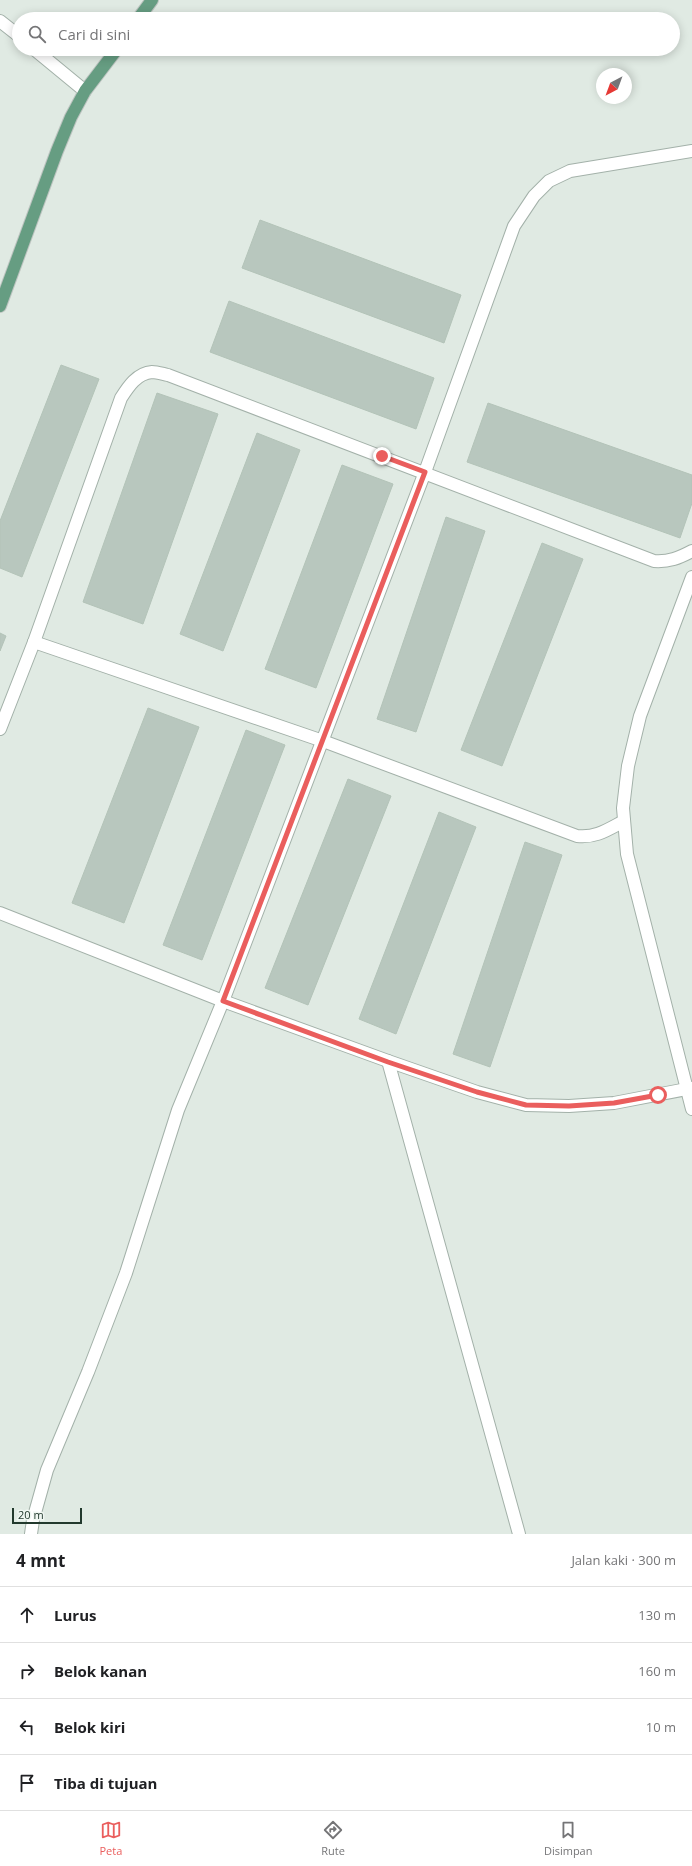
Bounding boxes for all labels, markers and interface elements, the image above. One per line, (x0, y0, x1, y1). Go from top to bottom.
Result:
search box (12, 12, 680, 56)
icon: search (26, 23, 48, 45)
text: Cari di sini (58, 24, 130, 44)
north arrow (596, 68, 632, 104)
route end (373, 447, 391, 465)
route start (649, 1086, 667, 1104)
scale bar (12, 1506, 82, 1525)
text: 20 m (18, 1507, 44, 1522)
text: 4 mnt (16, 1549, 65, 1572)
text: Jalan kaki · 300 m (571, 1551, 676, 1569)
icon: ahead (16, 1604, 38, 1626)
text: Lurus (54, 1605, 96, 1625)
text: 130 m (638, 1606, 676, 1624)
icon: right (16, 1660, 38, 1682)
text: Belok kanan (54, 1661, 147, 1681)
text: 160 m (638, 1662, 676, 1680)
icon: left (16, 1716, 38, 1738)
text: Belok kiri (54, 1717, 125, 1737)
text: 10 m (646, 1718, 676, 1736)
icon: arrive (16, 1772, 38, 1794)
text: Tiba di tujuan (54, 1773, 157, 1793)
tab: Peta (99, 1819, 122, 1858)
tab: Rute (321, 1819, 345, 1858)
tab: Disimpan (544, 1819, 592, 1858)

